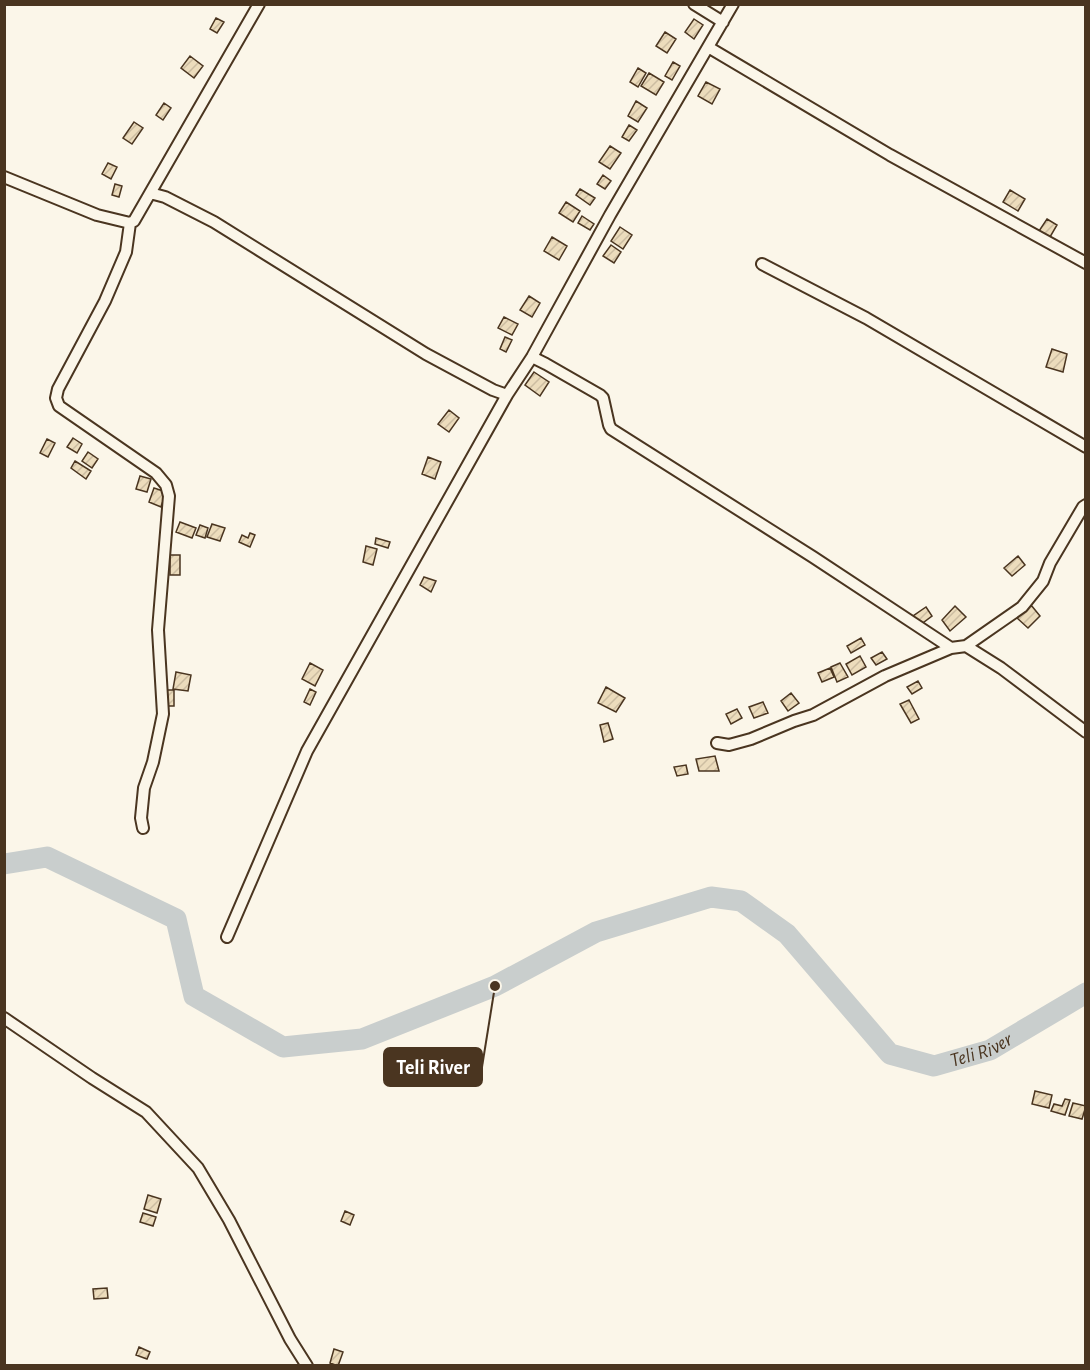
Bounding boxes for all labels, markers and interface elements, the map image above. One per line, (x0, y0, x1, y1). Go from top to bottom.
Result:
water label: Teli River (948, 1029, 1016, 1071)
callout: Teli River (384, 1048, 482, 1086)
text: Teli River (396, 1058, 470, 1078)

